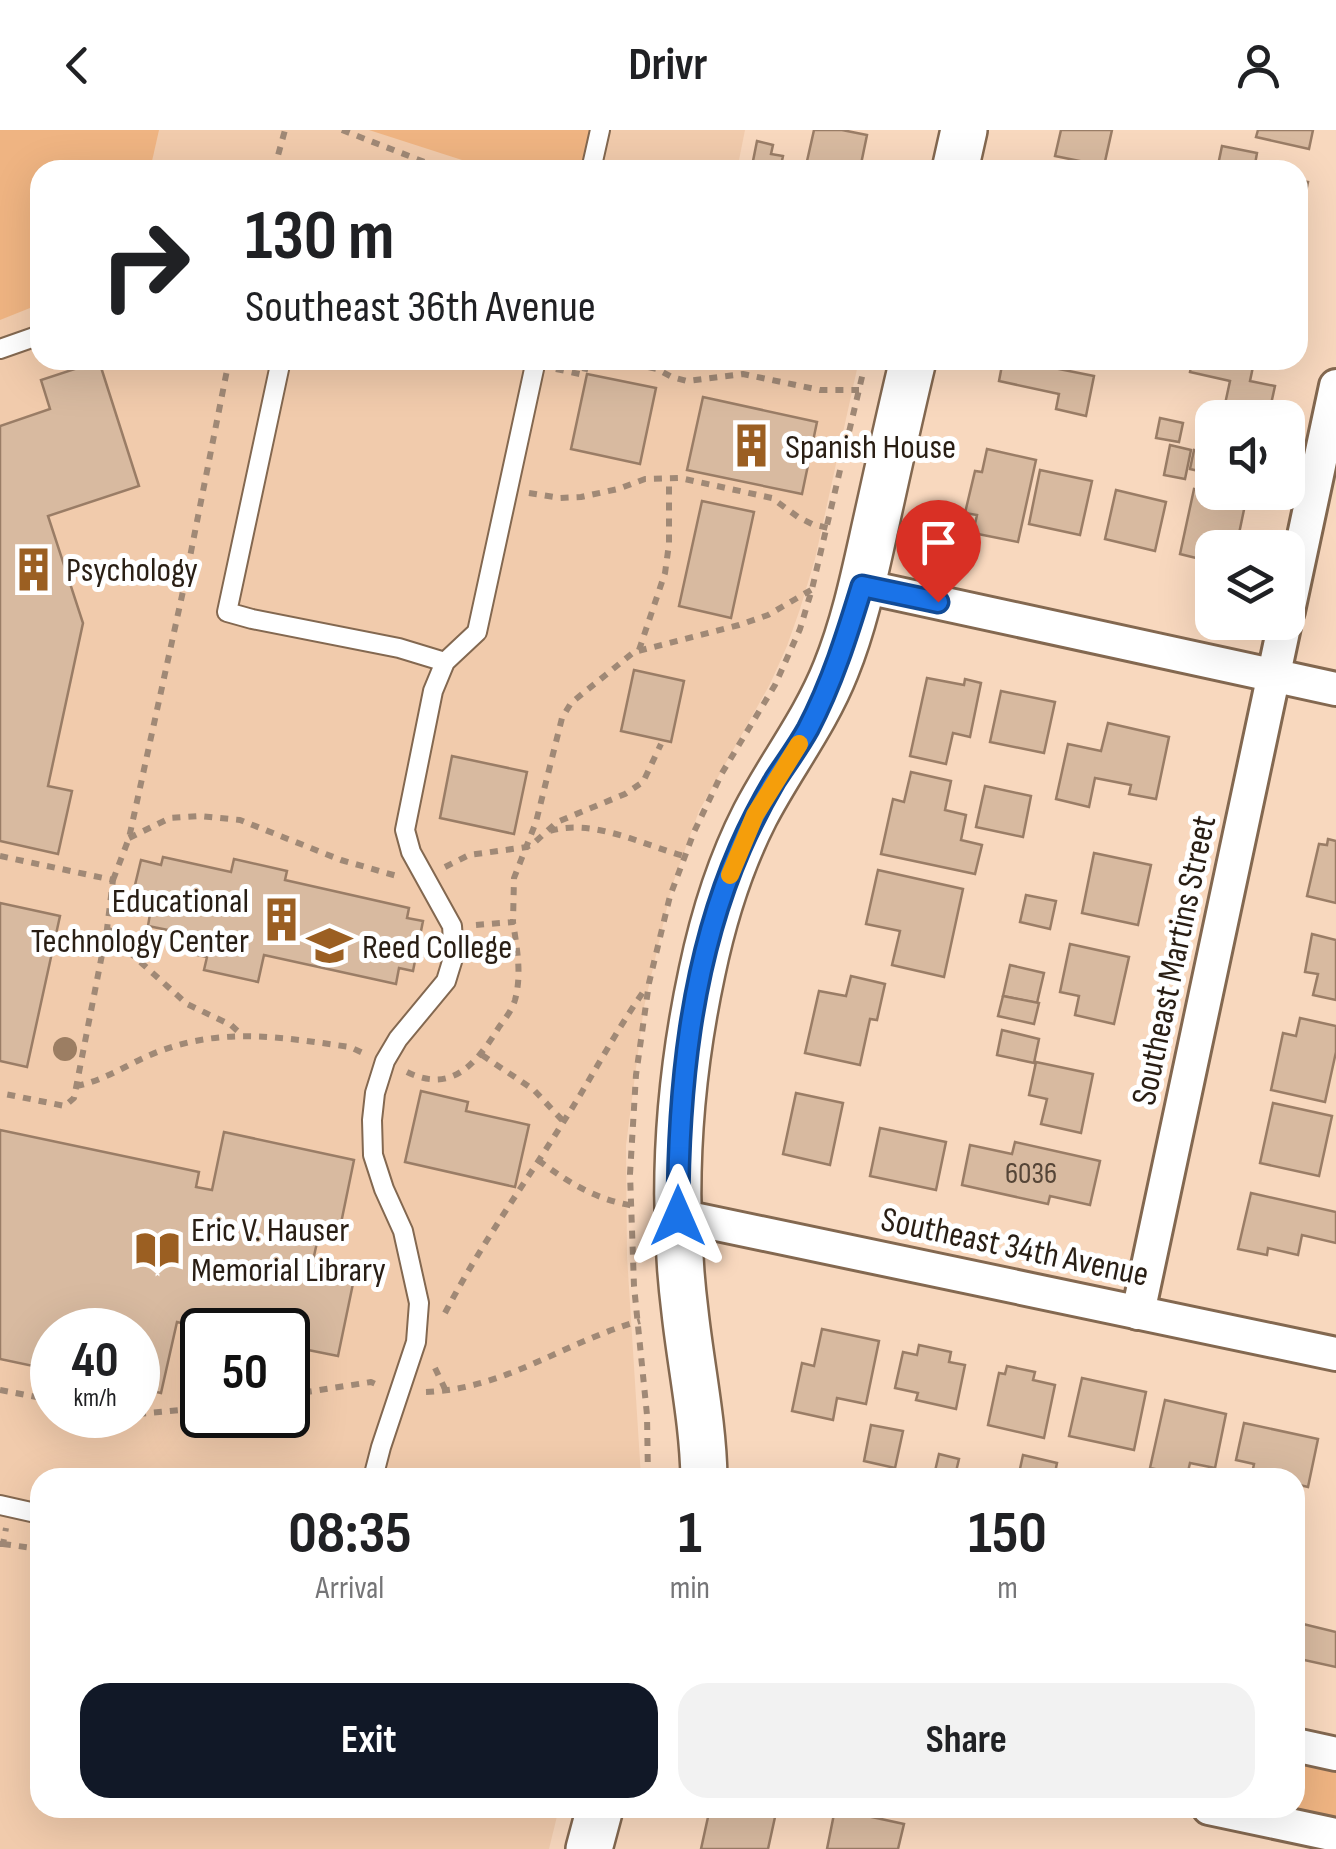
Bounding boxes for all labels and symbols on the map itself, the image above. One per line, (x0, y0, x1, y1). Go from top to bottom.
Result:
building icon: Spanish House (728, 422, 776, 470)
place label: Spanish House (785, 426, 956, 469)
pin (896, 500, 981, 603)
building icon: Psychology (9, 545, 57, 593)
place label: Psychology (66, 549, 198, 592)
street label: Southeast Martins Street (1123, 812, 1226, 1109)
place label: Educational Technology Center (31, 880, 249, 963)
building icon: Educational Technology Center (258, 896, 306, 944)
school or university icon: Reed College (305, 922, 353, 970)
place label: Reed College (362, 926, 512, 969)
house number: 6036 (1005, 1156, 1057, 1192)
position arrow (626, 1164, 730, 1268)
street label: Southeast 34th Avenue (877, 1198, 1152, 1297)
place label: Eric V. Hauser Memorial Library (191, 1209, 386, 1292)
library icon: Eric V. Hauser Memorial Library (134, 1225, 182, 1273)
speed limit sign: 50 (180, 1308, 310, 1438)

